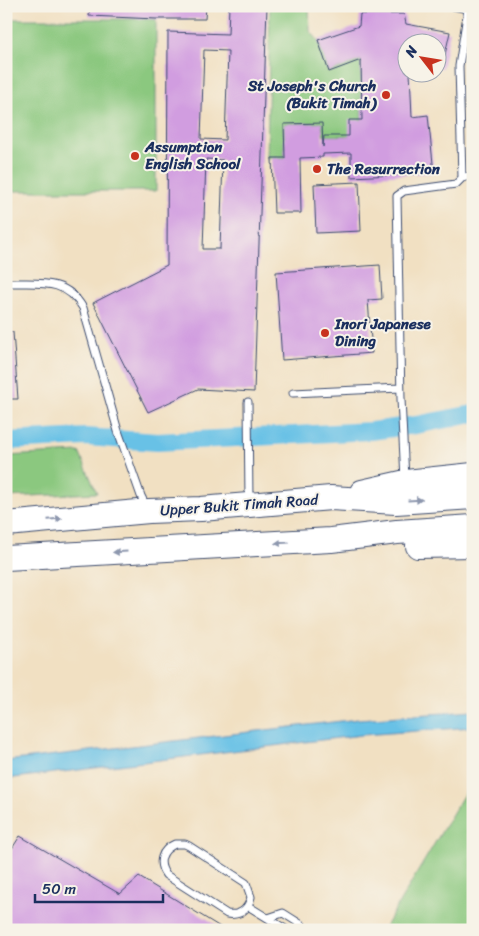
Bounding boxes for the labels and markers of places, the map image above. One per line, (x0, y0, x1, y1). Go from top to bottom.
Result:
place label: St Joseph's Church (Bukit Timah) (247, 73, 378, 116)
marker: St Joseph's Church (Bukit Timah) (380, 89, 392, 101)
place label: Assumption English School (144, 134, 241, 177)
marker: Assumption English School (129, 150, 141, 162)
place label: The Resurrection (327, 156, 441, 182)
marker: The Resurrection (311, 163, 323, 175)
place label: Inori Japanese Dining (334, 311, 432, 354)
marker: Inori Japanese Dining (319, 327, 331, 339)

